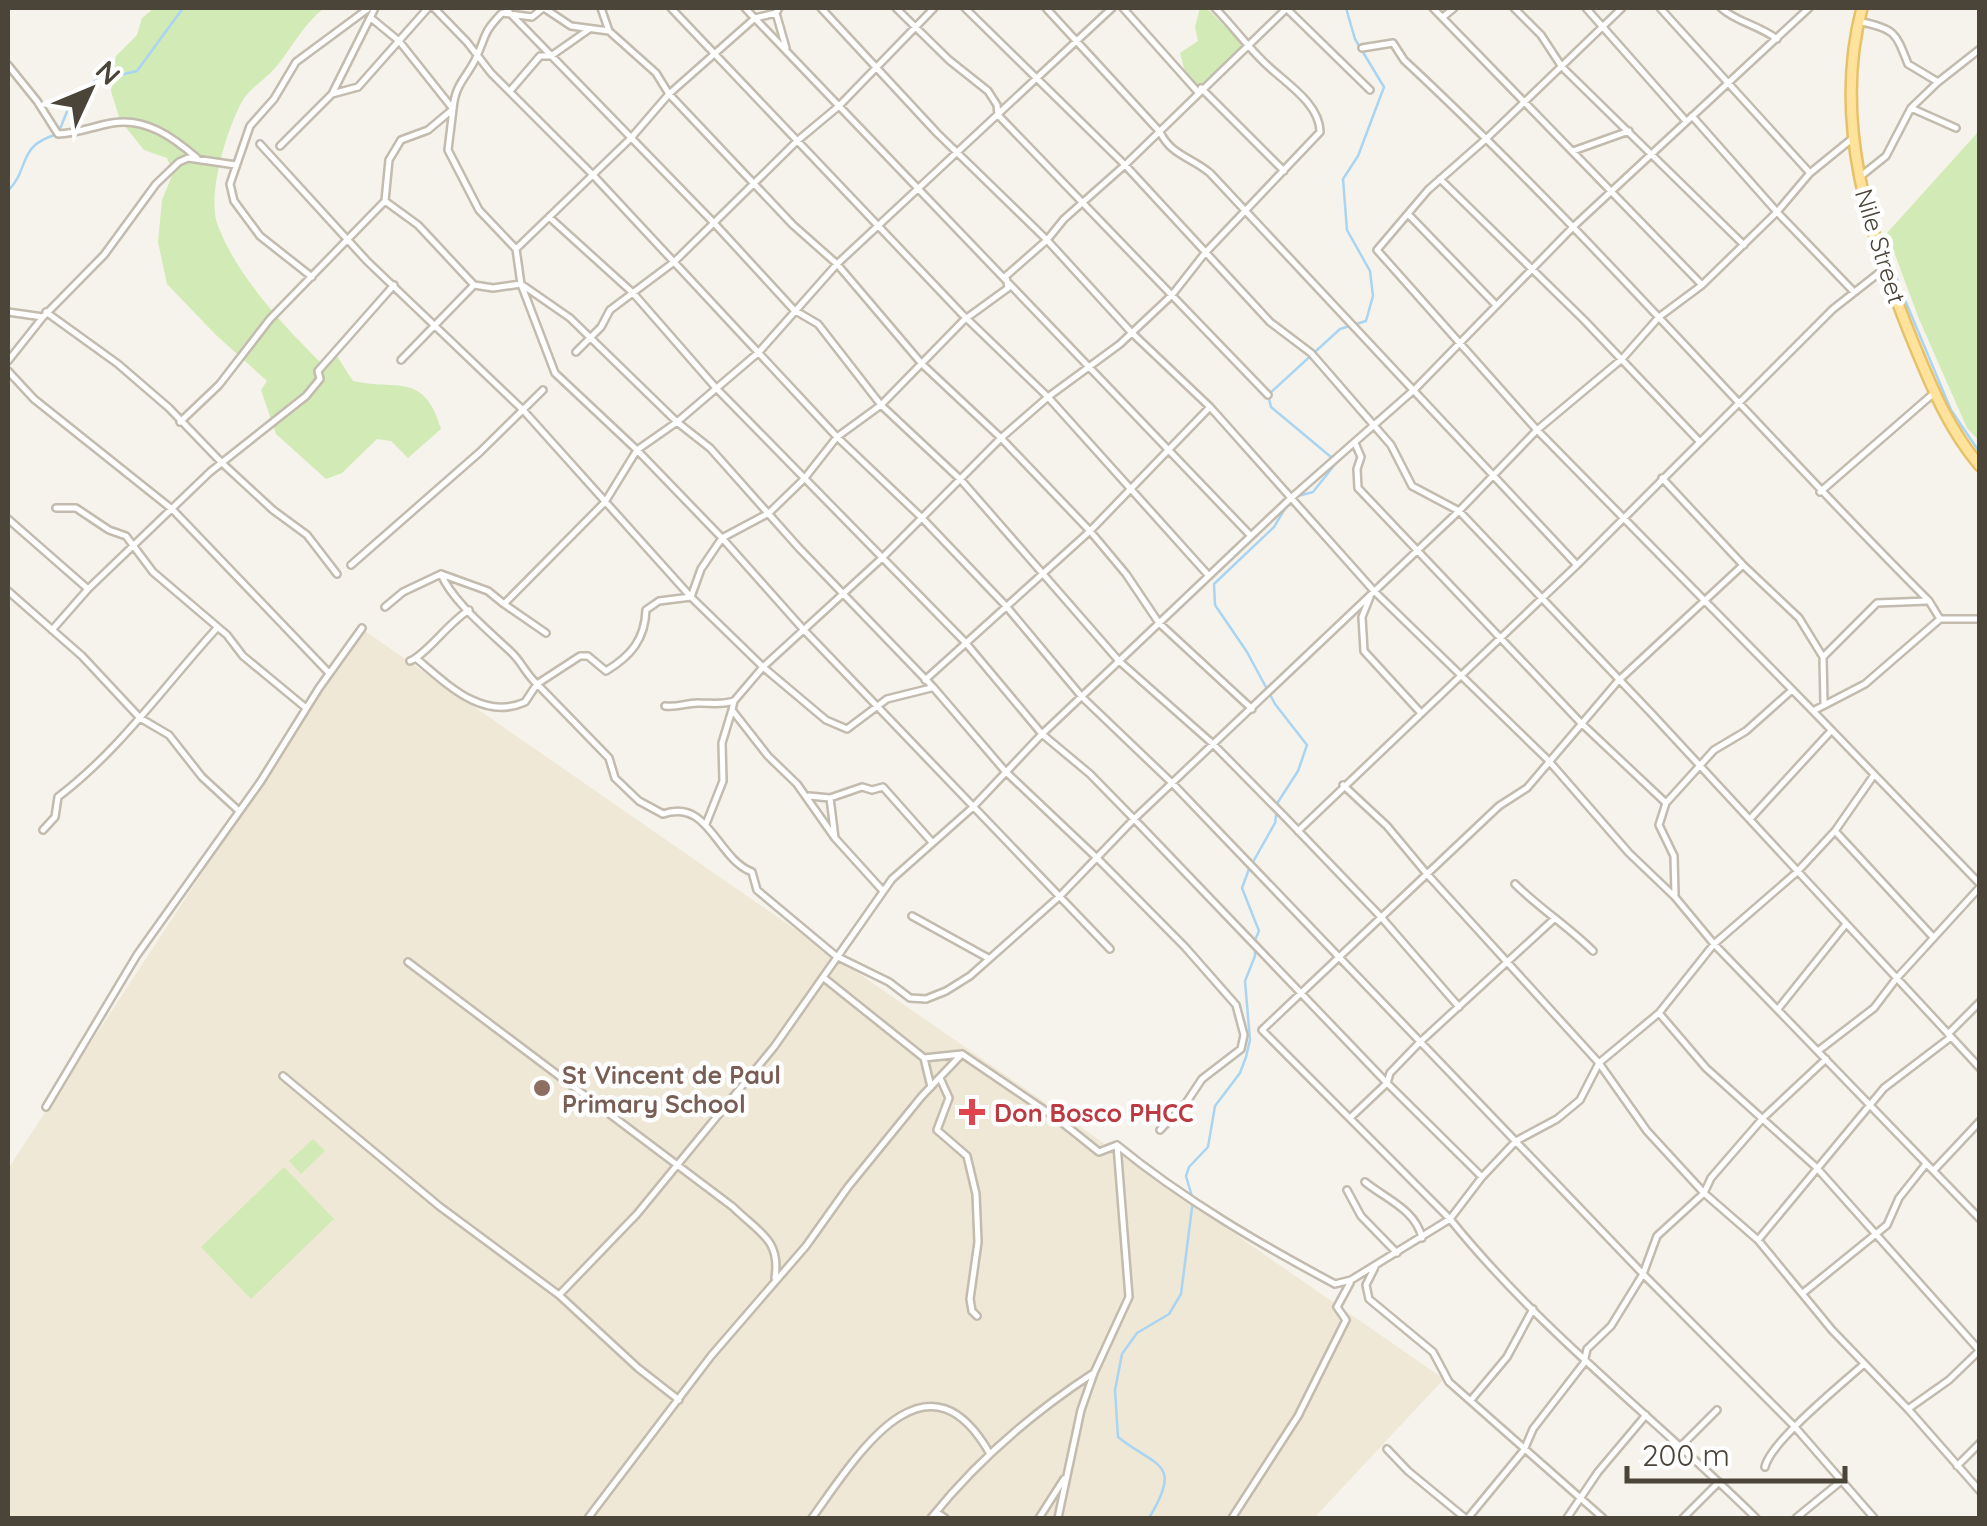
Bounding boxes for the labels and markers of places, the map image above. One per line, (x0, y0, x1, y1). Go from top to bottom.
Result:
place label: St Vincent de Paul Primary School (562, 1059, 781, 1119)
marker: St Vincent de Paul Primary School (531, 1077, 553, 1099)
place label: Don Bosco PHCC (994, 1097, 1194, 1128)
marker: Don Bosco PHCC (959, 1099, 985, 1125)

